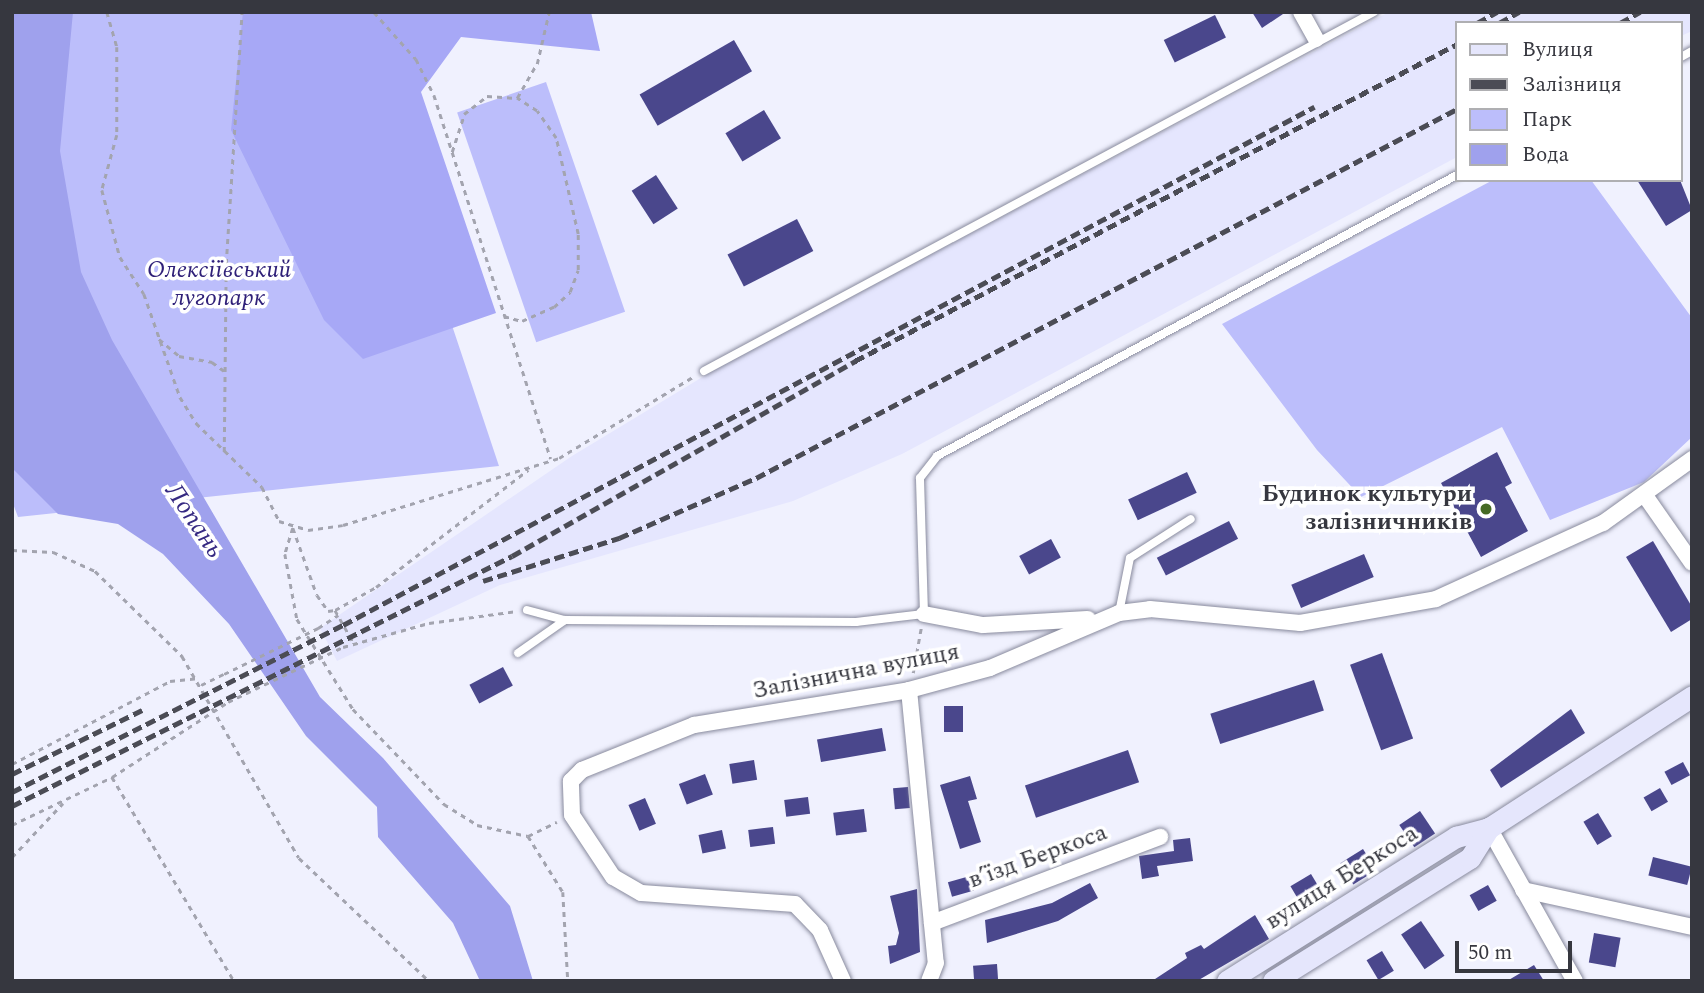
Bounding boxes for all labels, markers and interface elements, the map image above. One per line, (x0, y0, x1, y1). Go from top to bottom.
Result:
legend (1456, 21, 1683, 182)
text: Вулиця (1522, 34, 1593, 66)
text: Залізниця (1522, 69, 1622, 101)
text: Парк (1522, 104, 1572, 136)
text: Вода (1522, 139, 1569, 171)
park label: Олексіївський лугопарк (147, 257, 291, 313)
water label: Лопань (158, 478, 230, 564)
place label: Будинок культури залізничників (1262, 481, 1472, 537)
marker: Будинок культури залізничників (1478, 501, 1494, 517)
street label: Залізнична вулиця (750, 638, 962, 706)
street label: в’їзд Беркоса (965, 819, 1111, 895)
street label: вулиця Беркоса (1260, 820, 1424, 936)
scale bar (1459, 926, 1576, 970)
text: 50 m (1468, 937, 1512, 969)

